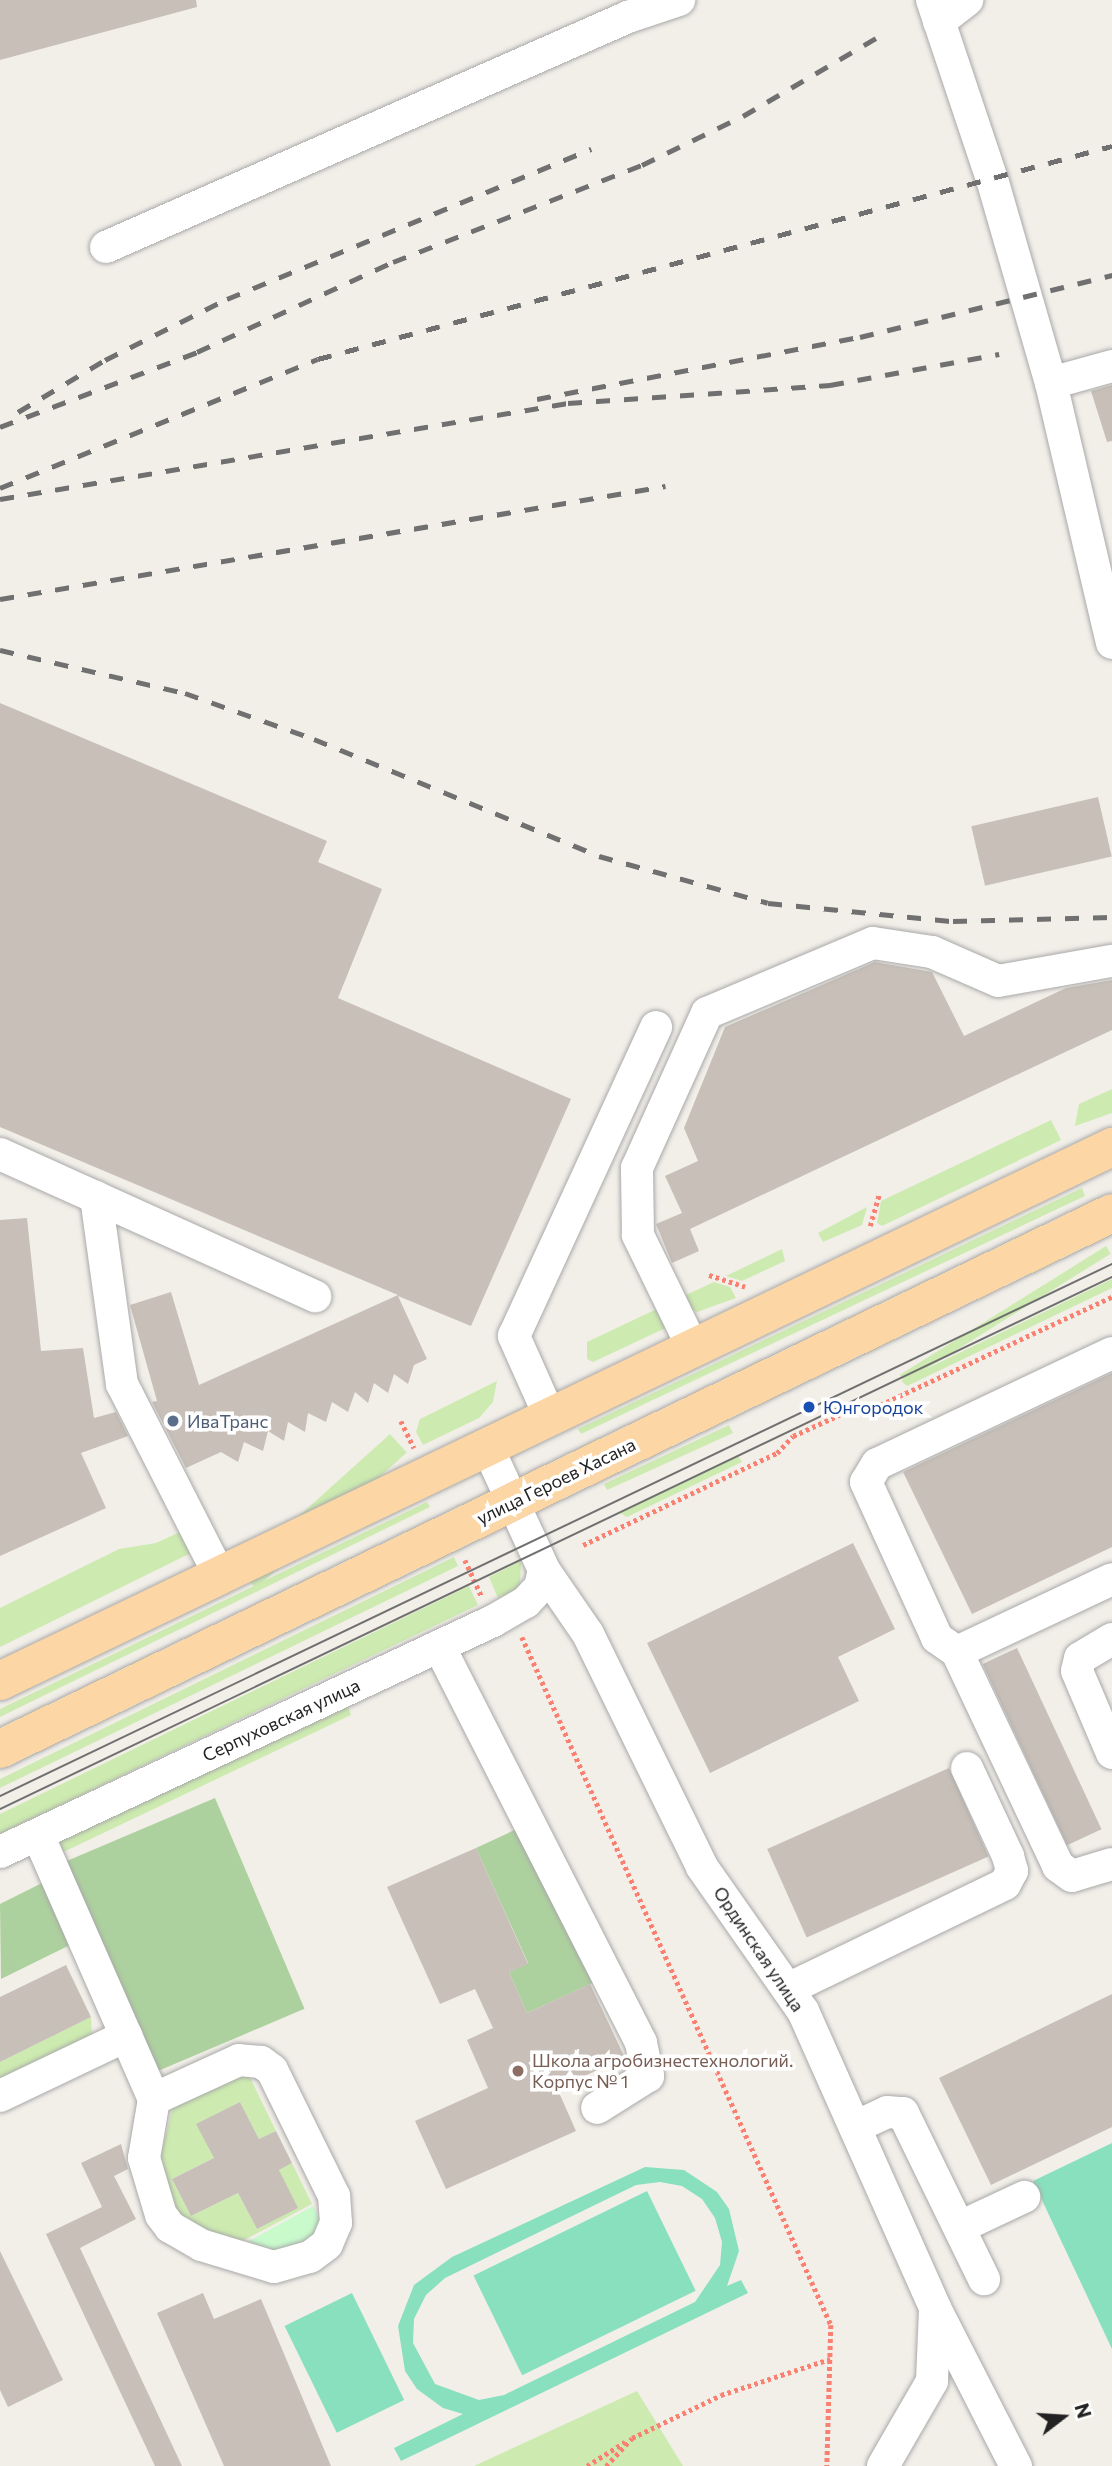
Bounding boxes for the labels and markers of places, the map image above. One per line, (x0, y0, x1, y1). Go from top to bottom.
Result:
place label: Юнгородок (823, 1396, 923, 1418)
marker: Юнгородок (801, 1399, 817, 1415)
place label: ИваТранс (187, 1410, 268, 1432)
marker: ИваТранс (165, 1413, 181, 1429)
place label: Школа агробизнестехнологий. Корпус № 1 (532, 2050, 793, 2092)
marker: Школа агробизнестехнологий. Корпус № 1 (510, 2063, 526, 2079)

